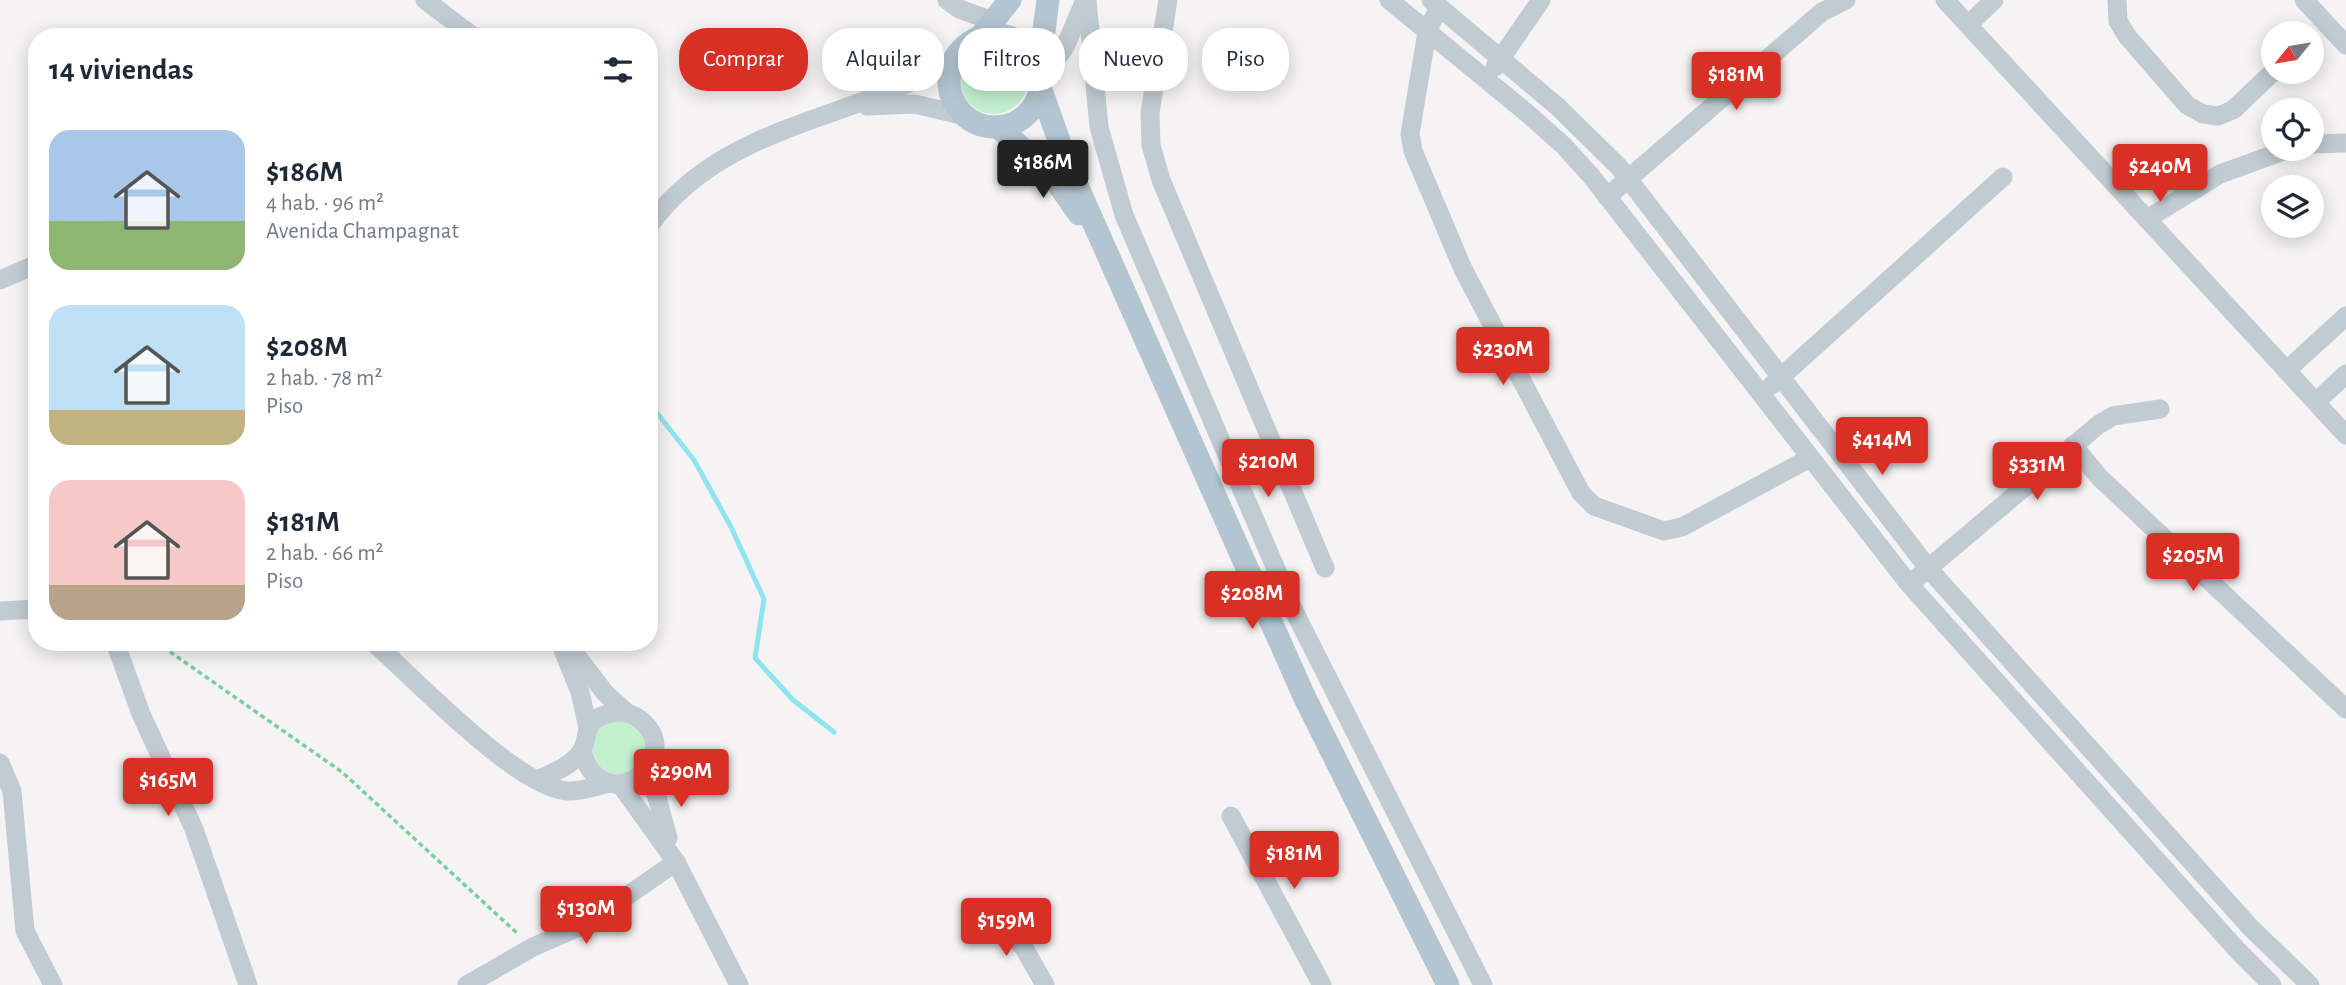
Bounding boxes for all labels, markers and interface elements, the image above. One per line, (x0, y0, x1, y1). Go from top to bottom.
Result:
north arrow (2261, 21, 2324, 84)
map controls (2261, 21, 2324, 238)
chip: Comprar (679, 28, 808, 91)
chip: Alquilar (822, 28, 944, 91)
chip: Filtros (958, 28, 1065, 91)
chip: Nuevo (1079, 28, 1188, 91)
chip: Piso (1202, 28, 1289, 91)
icon: filters (599, 51, 637, 89)
pin: $181M (1687, 52, 1785, 112)
text: 14 viviendas (49, 55, 194, 85)
text: $181M (1708, 63, 1764, 86)
button: locate (2261, 98, 2324, 161)
pin: $186M (994, 140, 1092, 200)
pin: $240M (2111, 144, 2209, 204)
text: $186M (1013, 151, 1073, 174)
text: $240M (2128, 155, 2192, 178)
text: $186M (266, 157, 344, 187)
icon: home (105, 158, 189, 242)
button: layers (2261, 175, 2324, 238)
text: 4 hab. · 96 m² (266, 192, 384, 215)
text: Avenida Champagnat (266, 220, 459, 243)
pin: $230M (1454, 328, 1552, 387)
text: $208M (266, 332, 348, 362)
icon: home (105, 333, 189, 417)
text: $230M (1472, 338, 1534, 361)
text: 2 hab. · 78 m² (266, 367, 382, 390)
text: Piso (266, 395, 303, 418)
pin: $414M (1833, 418, 1931, 477)
text: $414M (1852, 428, 1912, 451)
pin: $210M (1219, 440, 1317, 499)
pin: $331M (1988, 442, 2086, 502)
text: $210M (1238, 450, 1298, 473)
text: $331M (2009, 453, 2065, 476)
text: $181M (266, 507, 340, 537)
icon: home (105, 508, 189, 592)
pin: $205M (2144, 534, 2242, 593)
text: 2 hab. · 66 m² (266, 542, 384, 565)
text: $205M (2162, 544, 2224, 567)
text: Piso (266, 570, 303, 593)
pin: $208M (1203, 572, 1301, 631)
text: $208M (1221, 582, 1283, 605)
pin: $290M (632, 750, 730, 809)
pin: $165M (119, 758, 217, 818)
text: $290M (650, 760, 712, 783)
text: $165M (139, 769, 197, 792)
pin: $181M (1245, 832, 1343, 891)
text: $181M (1266, 842, 1322, 865)
pin: $130M (537, 886, 635, 946)
text: $130M (557, 897, 615, 920)
pin: $159M (957, 898, 1055, 958)
text: $159M (977, 909, 1035, 932)

